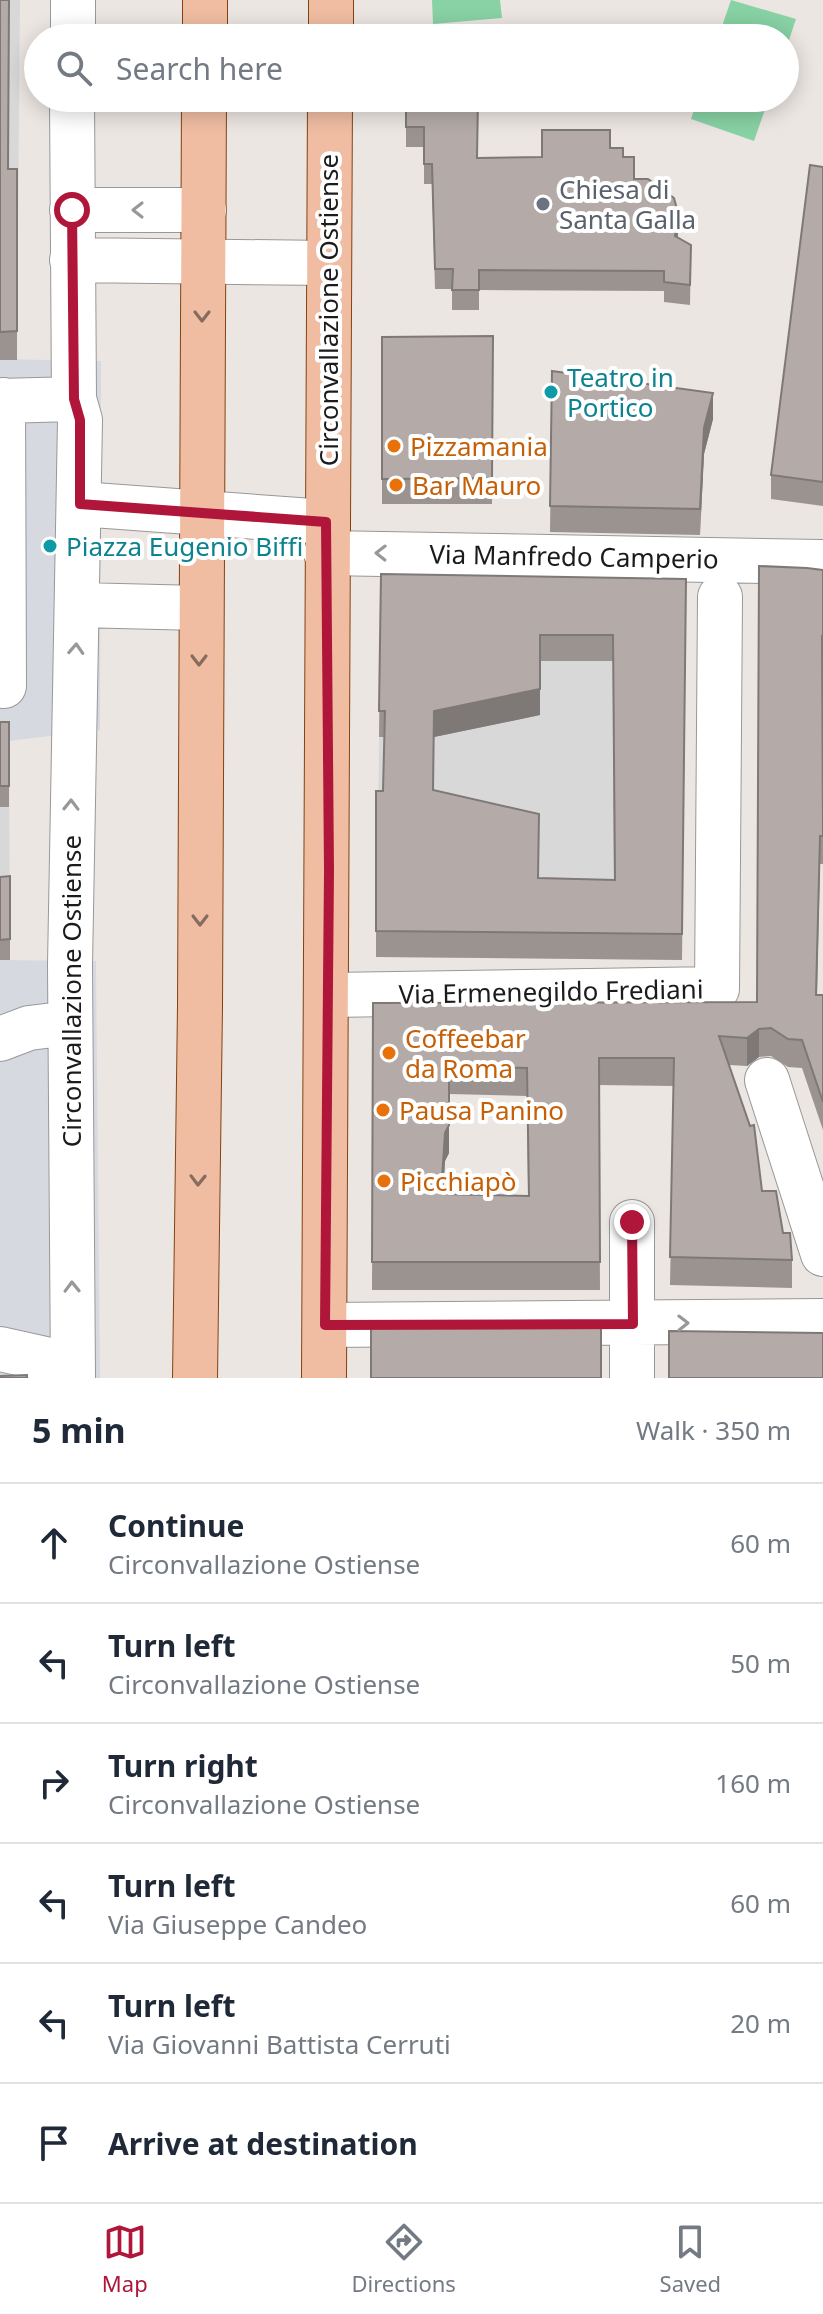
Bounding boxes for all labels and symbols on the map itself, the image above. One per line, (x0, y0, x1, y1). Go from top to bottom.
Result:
street label: Circonvallazione Ostiense (310, 154, 346, 466)
place label: Chiesa di Santa Galla (559, 171, 696, 237)
route start (54, 192, 90, 228)
marker: Chiesa di Santa Galla (534, 195, 552, 213)
one-way arrow (131, 201, 144, 219)
one-way arrow (194, 310, 211, 323)
place label: Teatro in Portico (567, 359, 674, 425)
marker: Teatro in Portico (542, 383, 560, 401)
place label: Pizzamania (410, 428, 548, 464)
marker: Pizzamania (385, 437, 403, 455)
place label: Bar Mauro (412, 467, 541, 503)
marker: Bar Mauro (387, 476, 405, 494)
place label: Piazza Eugenio Biffi (66, 528, 303, 564)
street label: Via Manfredo Camperio (429, 535, 719, 577)
marker: Piazza Eugenio Biffi (41, 537, 59, 555)
one-way arrow (374, 544, 387, 562)
one-way arrow (68, 642, 85, 655)
one-way arrow (190, 654, 208, 667)
one-way arrow (62, 798, 80, 811)
street label: Circonvallazione Ostiense (53, 835, 89, 1147)
one-way arrow (191, 914, 209, 927)
street label: Via Ermenegildo Frediani (398, 970, 704, 1012)
place label: Coffeebar da Roma (405, 1020, 526, 1086)
marker: Coffeebar da Roma (380, 1044, 398, 1062)
place label: Pausa Panino (399, 1092, 564, 1128)
marker: Pausa Panino (374, 1101, 392, 1119)
place label: Picchiapò (400, 1163, 516, 1199)
marker: Picchiapò (375, 1172, 393, 1190)
one-way arrow (189, 1174, 207, 1187)
route end (614, 1204, 650, 1240)
one-way arrow (63, 1280, 81, 1293)
one-way arrow (677, 1314, 690, 1332)

